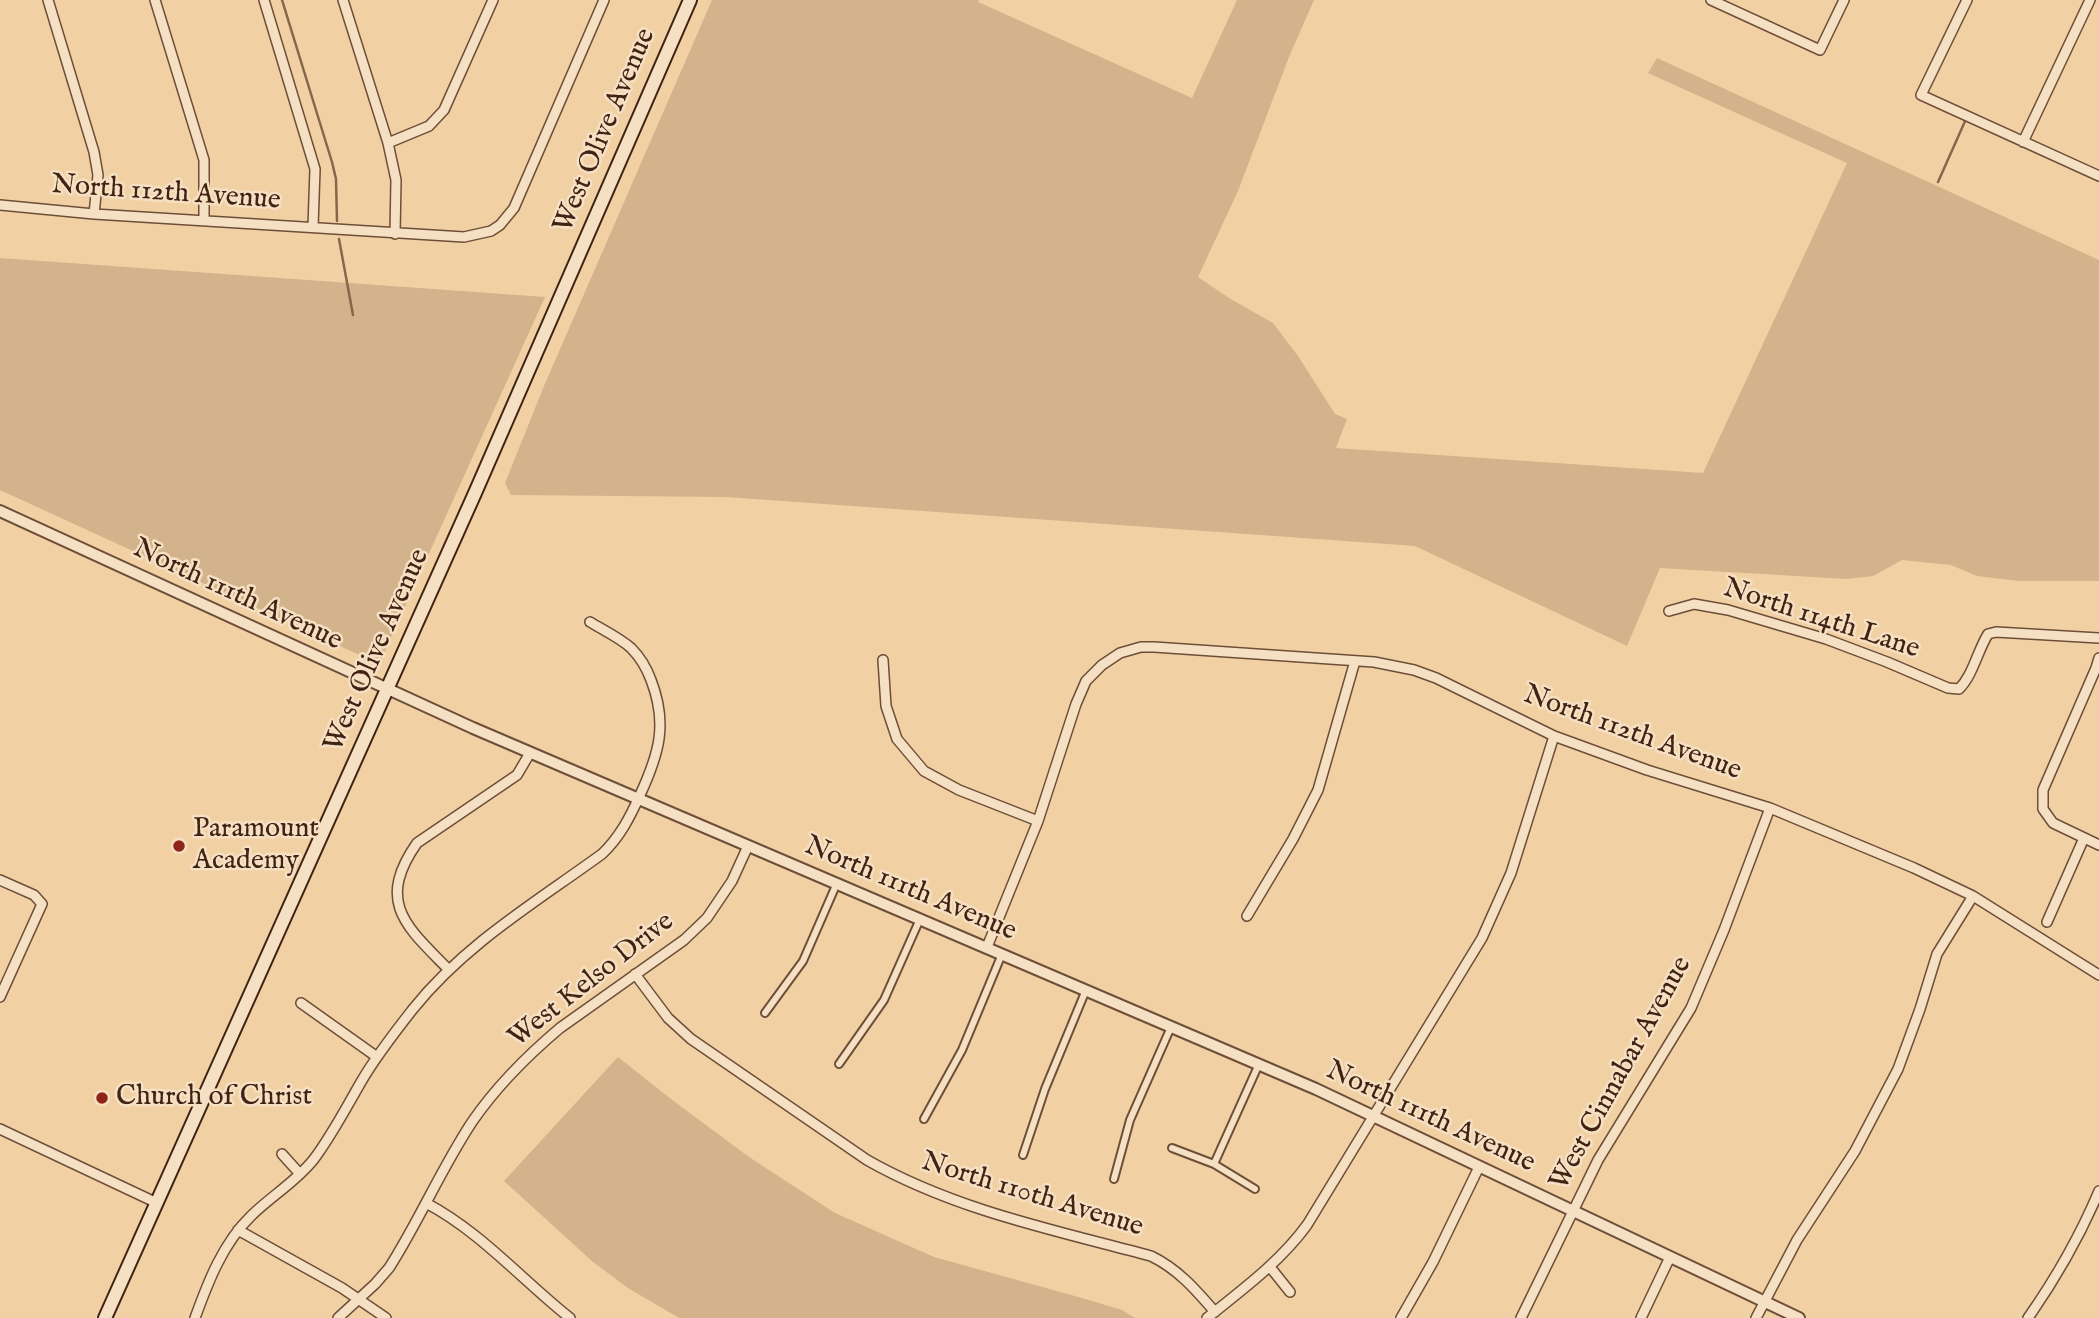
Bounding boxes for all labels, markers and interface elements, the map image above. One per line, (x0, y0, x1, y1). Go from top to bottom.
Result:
street label: West Olive Avenue (548, 24, 664, 238)
street label: North 112th Avenue (50, 169, 282, 219)
street label: North 111th Avenue (127, 533, 347, 659)
street label: West Olive Avenue (318, 544, 438, 758)
street label: North 114th Lane (1719, 572, 1923, 668)
street label: North 112th Avenue (1518, 679, 1746, 789)
place label: Paramount Academy (193, 813, 319, 879)
street label: North 111th Avenue (799, 830, 1021, 950)
marker: Paramount Academy (171, 838, 187, 854)
street label: West Kelso Drive (503, 906, 681, 1056)
street label: West Cinnabar Avenue (1544, 951, 1700, 1197)
street label: North 111th Avenue (1320, 1055, 1540, 1181)
place label: Church of Christ (116, 1081, 312, 1115)
marker: Church of Christ (94, 1090, 110, 1106)
street label: North 110th Avenue (917, 1146, 1147, 1246)

